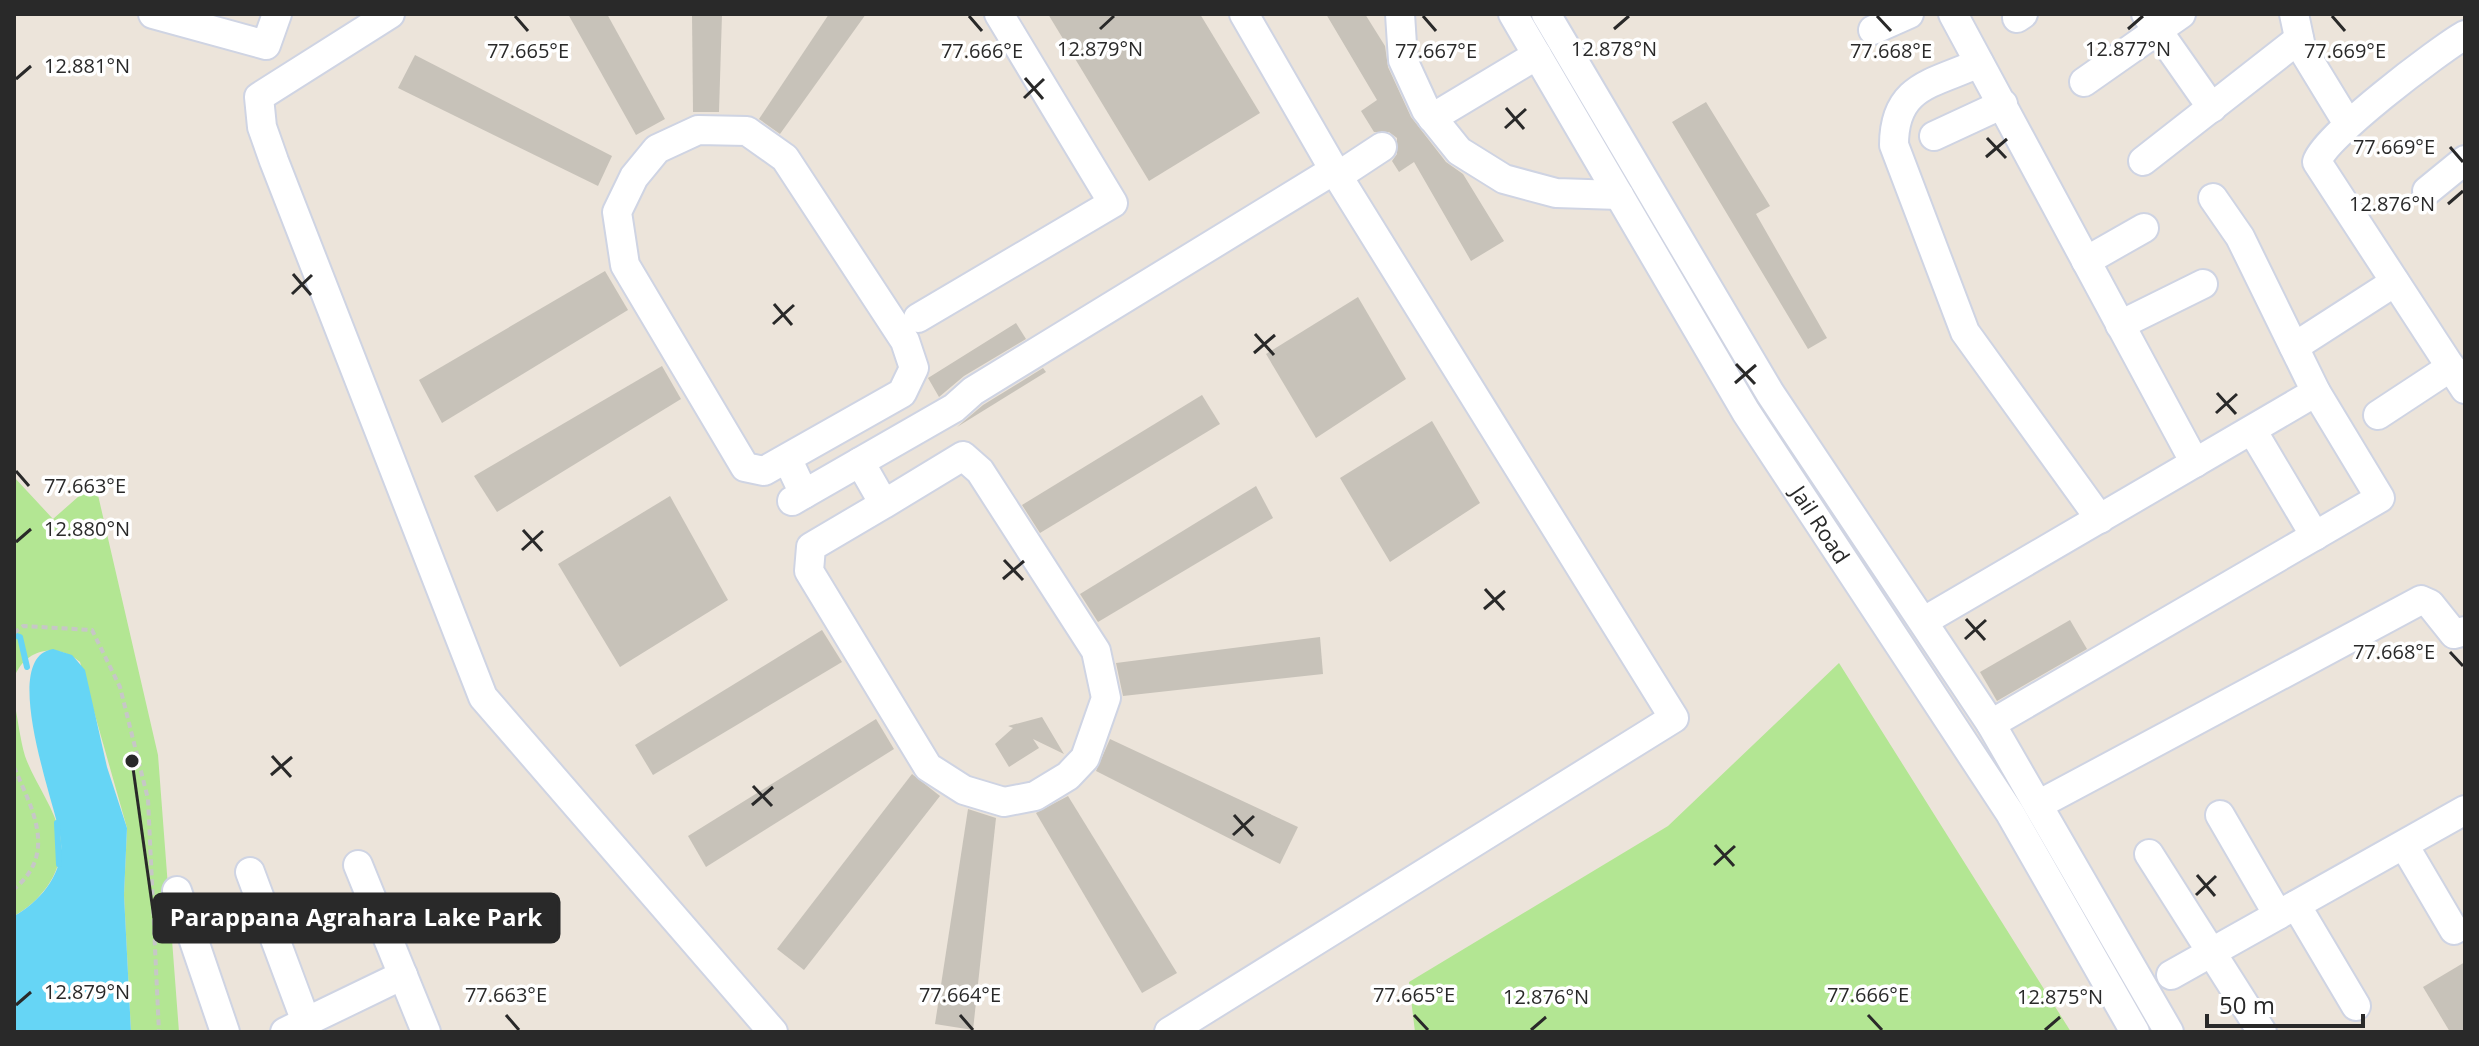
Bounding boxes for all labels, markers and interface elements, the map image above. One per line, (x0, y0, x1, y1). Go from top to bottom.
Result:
text: 12.879°N (1057, 35, 1143, 62)
text: 12.878°N (1571, 35, 1657, 62)
text: 12.877°N (2085, 35, 2171, 62)
text: 77.665°E (487, 37, 569, 64)
text: 77.666°E (941, 37, 1023, 64)
text: 77.667°E (1395, 37, 1477, 64)
text: 77.668°E (1850, 37, 1932, 64)
text: 77.669°E (2304, 37, 2386, 64)
text: 12.881°N (44, 52, 130, 79)
text: 77.669°E (2353, 133, 2435, 160)
text: 12.876°N (2349, 190, 2435, 217)
text: 77.663°E (44, 472, 126, 499)
street label: Jail Road (1783, 478, 1858, 569)
text: 12.880°N (44, 515, 130, 542)
text: 77.668°E (2353, 638, 2435, 665)
callout: Parappana Agrahara Lake Park (154, 894, 559, 942)
text: Parappana Agrahara Lake Park (170, 900, 542, 933)
text: 12.879°N (44, 978, 130, 1005)
scale bar (2207, 978, 2363, 1028)
text: 77.663°E (465, 981, 547, 1008)
text: 77.664°E (919, 981, 1001, 1008)
text: 77.665°E (1373, 981, 1455, 1008)
text: 77.666°E (1827, 981, 1909, 1008)
text: 12.876°N (1503, 983, 1589, 1010)
text: 12.875°N (2017, 983, 2103, 1010)
text: 50 m (2219, 988, 2275, 1021)

